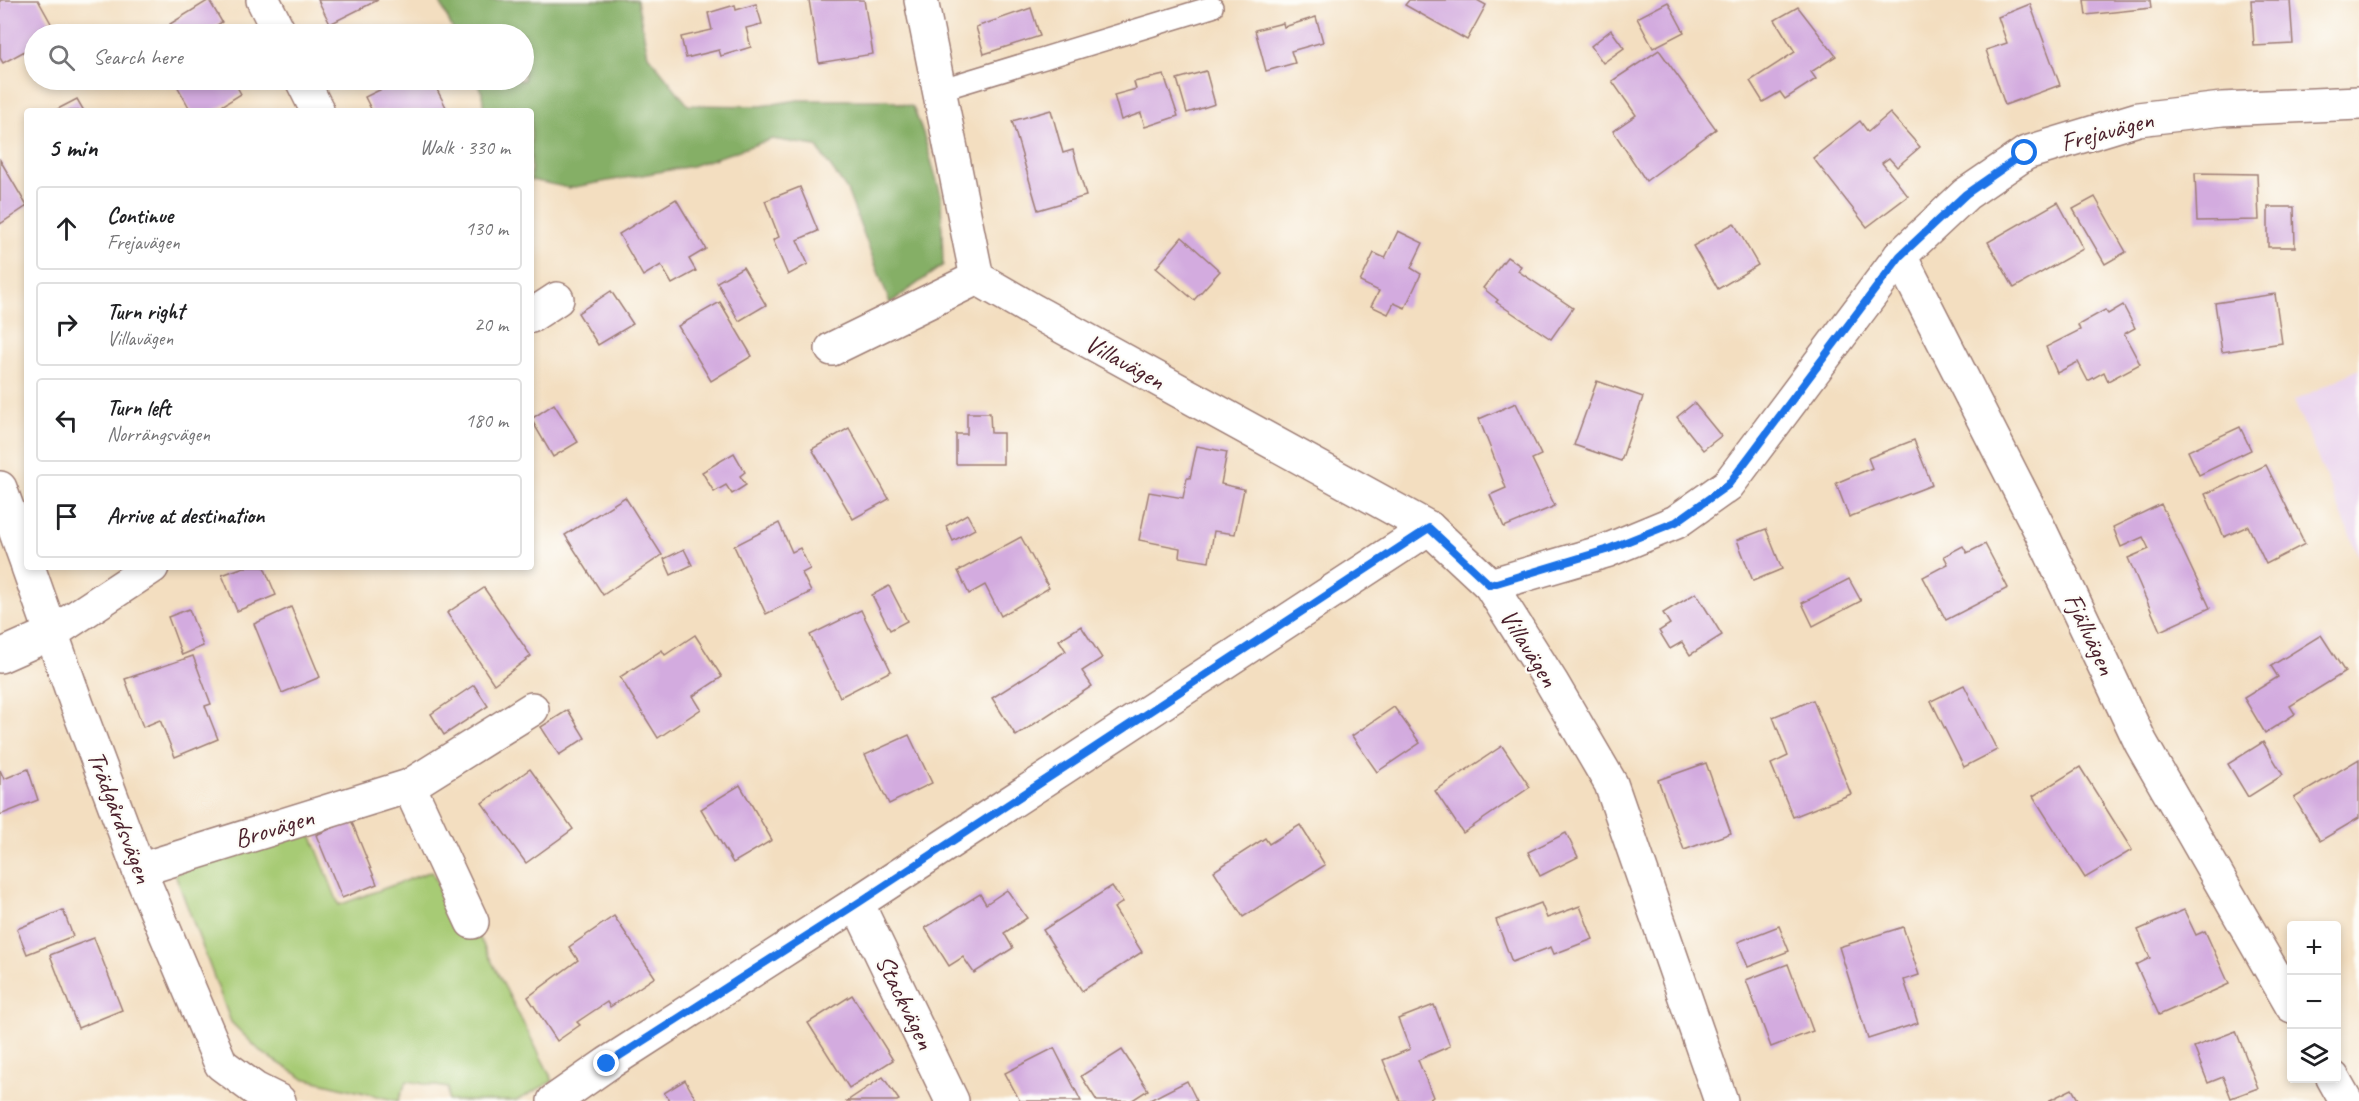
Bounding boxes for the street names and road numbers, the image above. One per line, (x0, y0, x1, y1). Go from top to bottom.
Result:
street label: Frejavägen (2057, 103, 2157, 159)
street label: Villavägen (1079, 327, 1171, 397)
street label: Fjällvägen (2057, 588, 2123, 681)
street label: Villavägen (1492, 603, 1566, 694)
street label: Trädgårdsvägen (80, 746, 160, 888)
street label: Brovägen (230, 800, 318, 856)
street label: Stackvägen (868, 949, 942, 1055)

